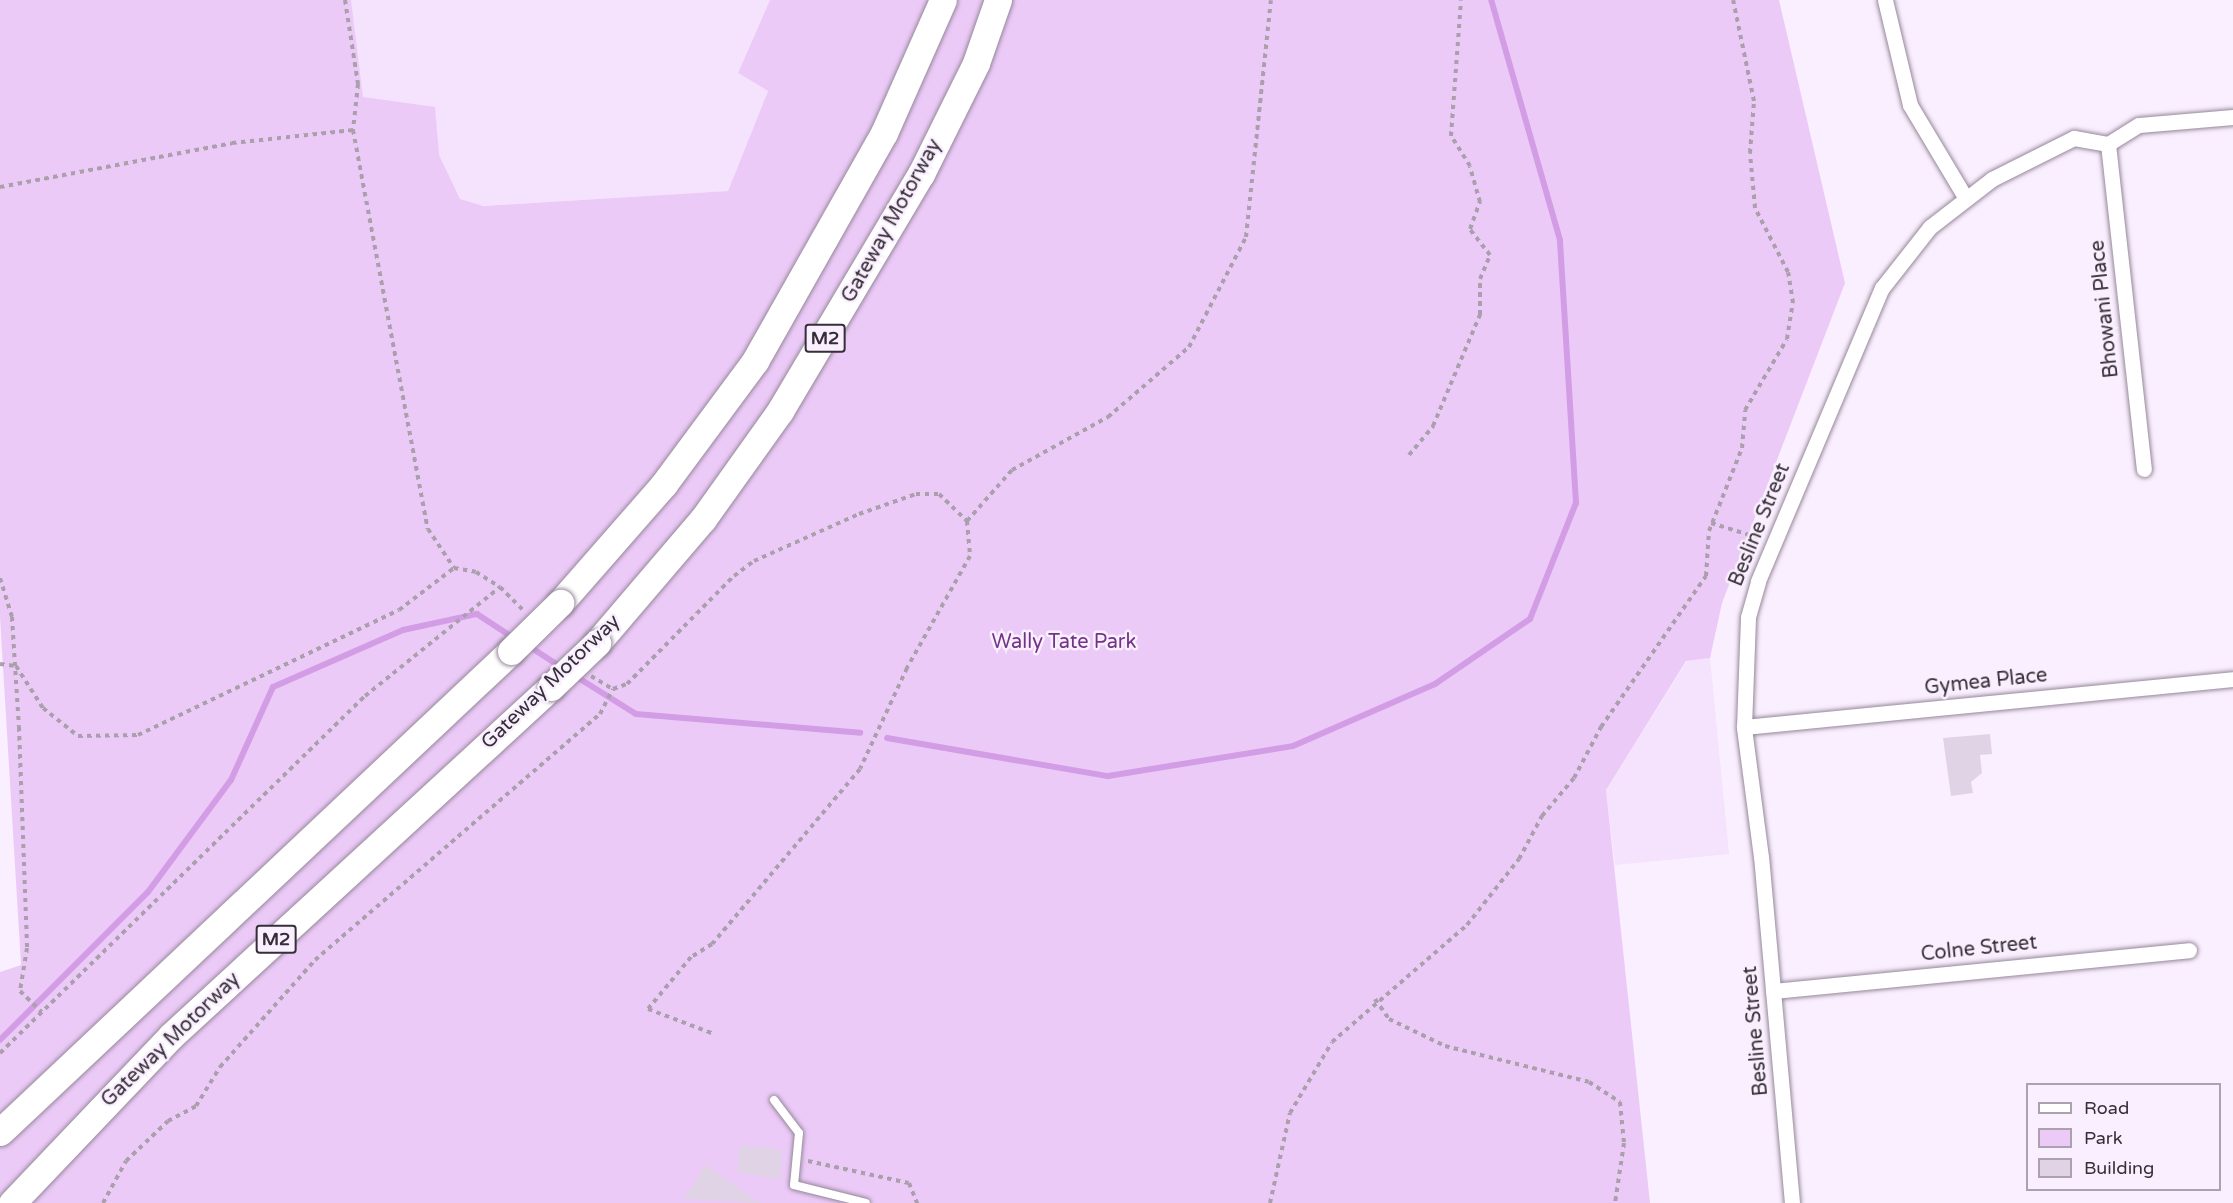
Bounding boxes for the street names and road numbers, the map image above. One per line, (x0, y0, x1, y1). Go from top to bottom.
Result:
street label: Gateway Motorway (837, 135, 947, 307)
street label: Bhowani Place (2086, 239, 2124, 379)
road number: M2 (804, 323, 846, 353)
street label: Besline Street (1724, 460, 1796, 590)
street label: Gateway Motorway (477, 610, 625, 754)
street label: Gymea Place (1923, 664, 2049, 700)
road number: M2 (255, 924, 297, 954)
street label: Colne Street (1920, 931, 2038, 967)
street label: Besline Street (1738, 965, 1774, 1097)
street label: Gateway Motorway (97, 968, 245, 1112)

